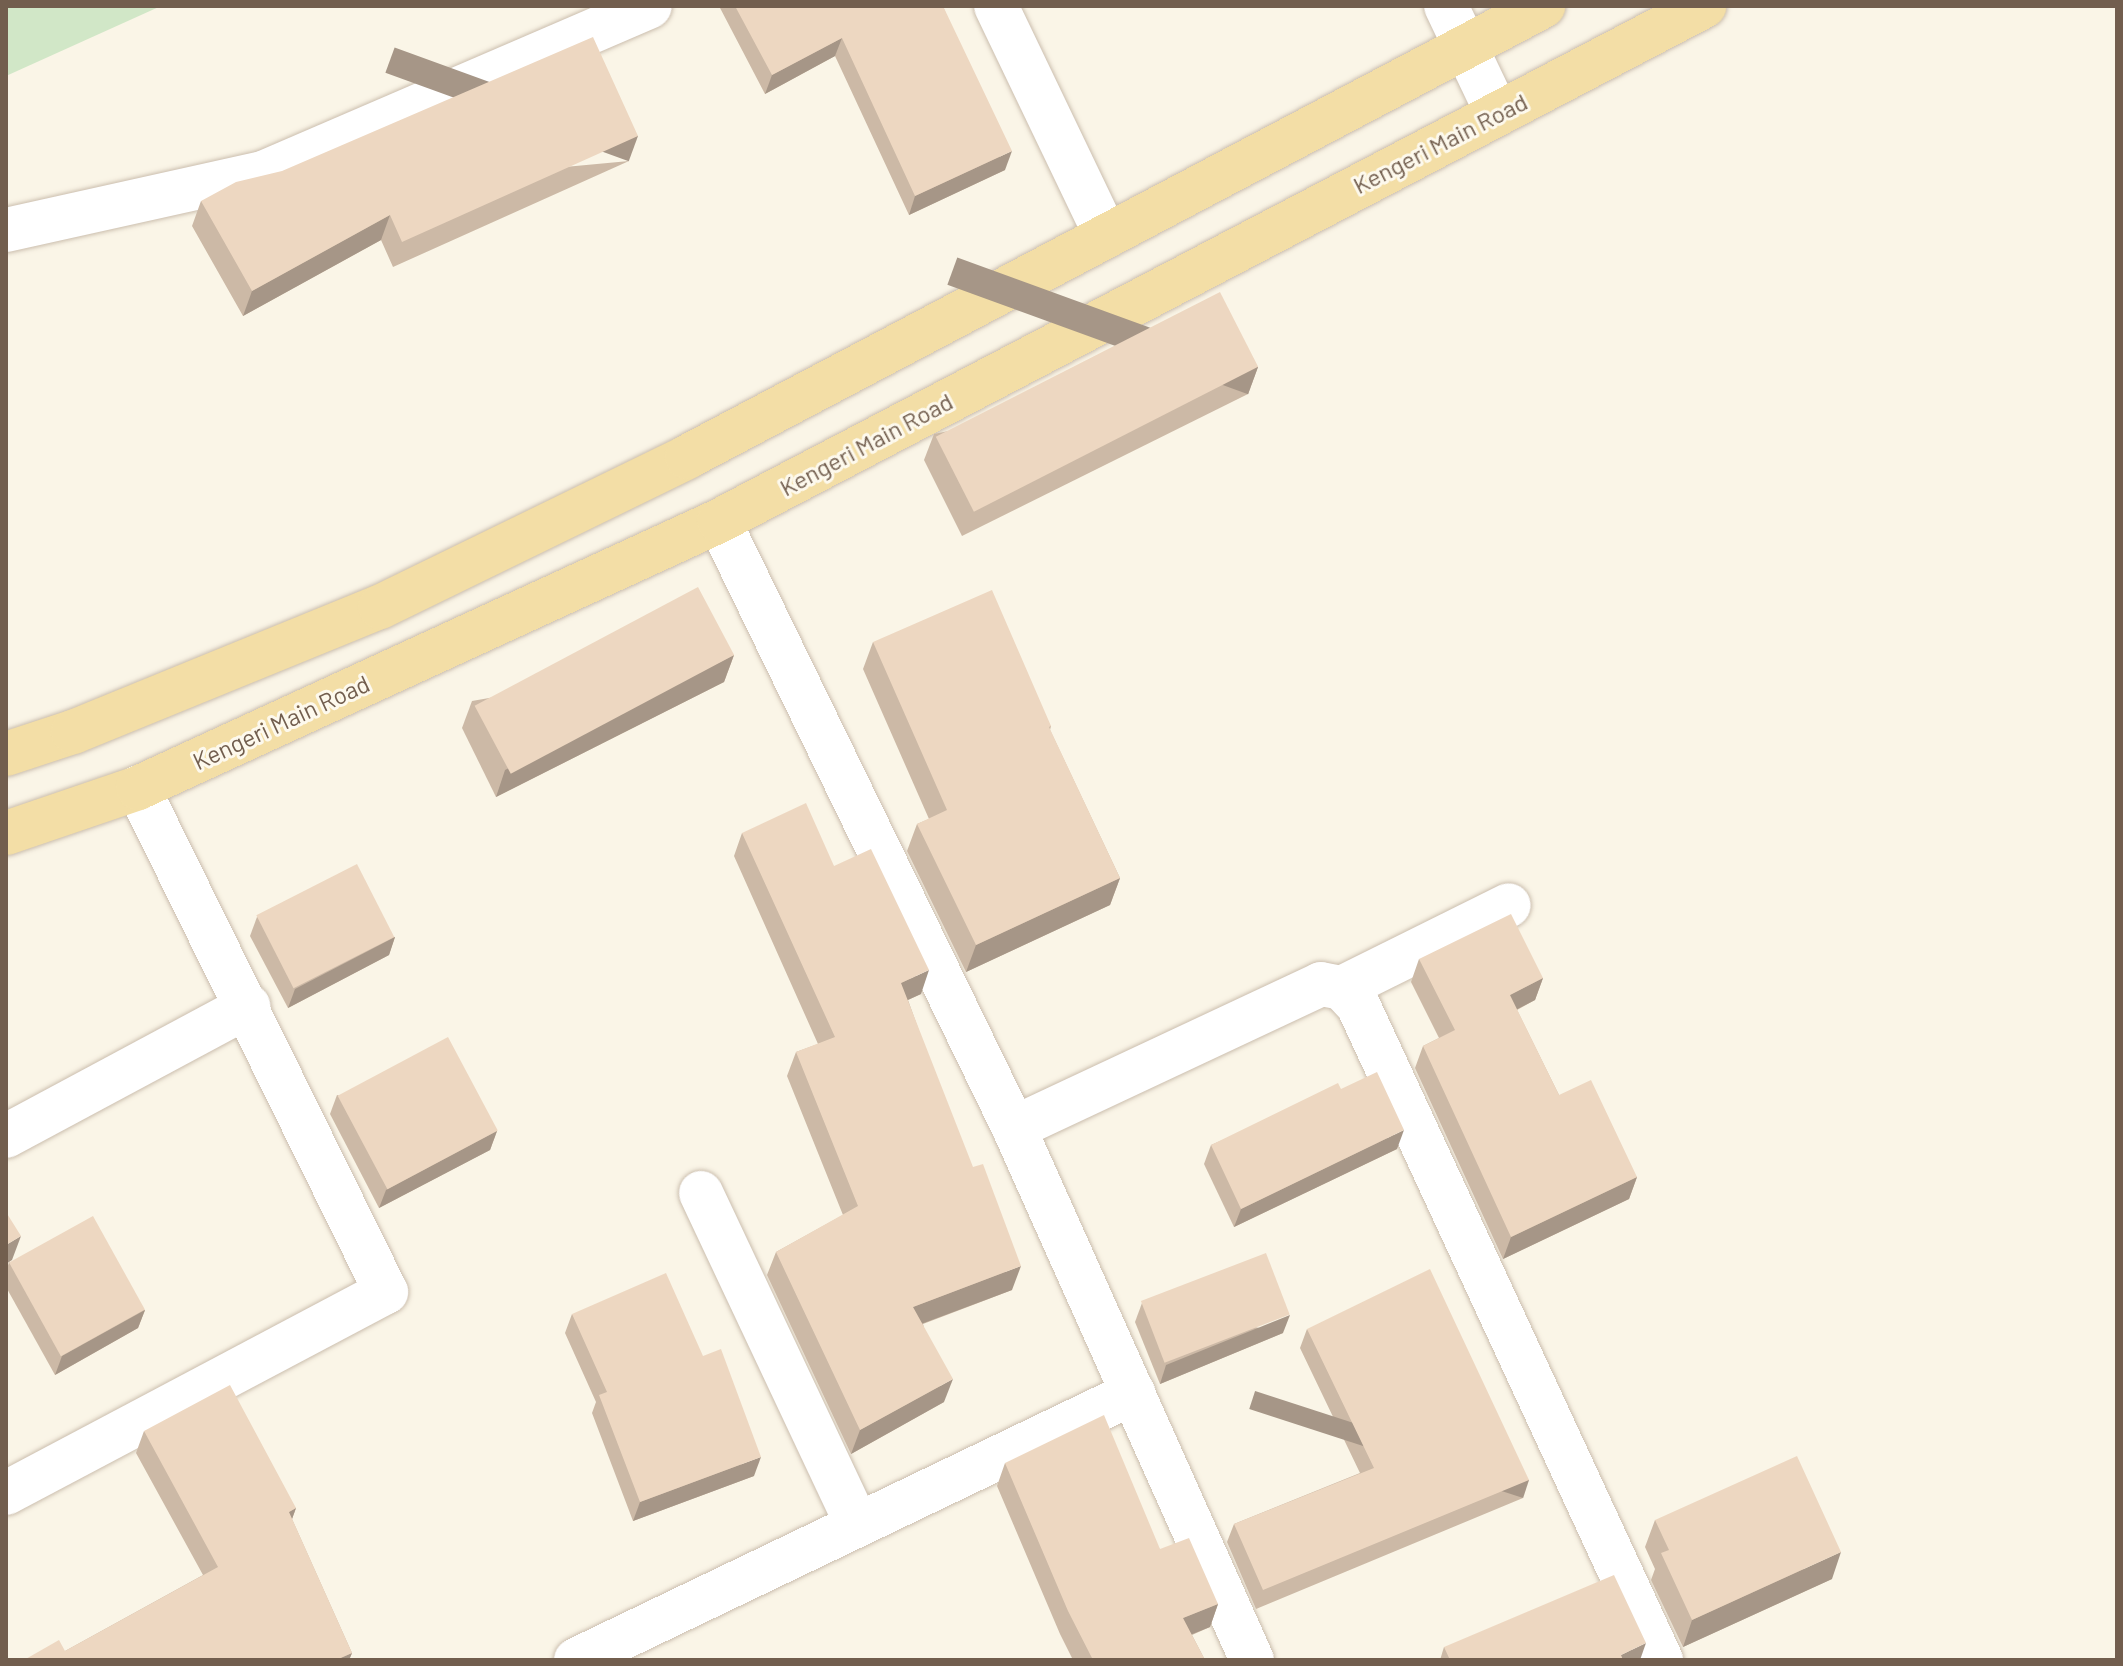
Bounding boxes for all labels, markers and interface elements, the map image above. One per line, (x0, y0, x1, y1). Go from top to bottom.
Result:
street label: Kengeri Main Road (1348, 87, 1532, 199)
street label: Kengeri Main Road (775, 386, 957, 502)
street label: Kengeri Main Road (188, 668, 374, 776)

